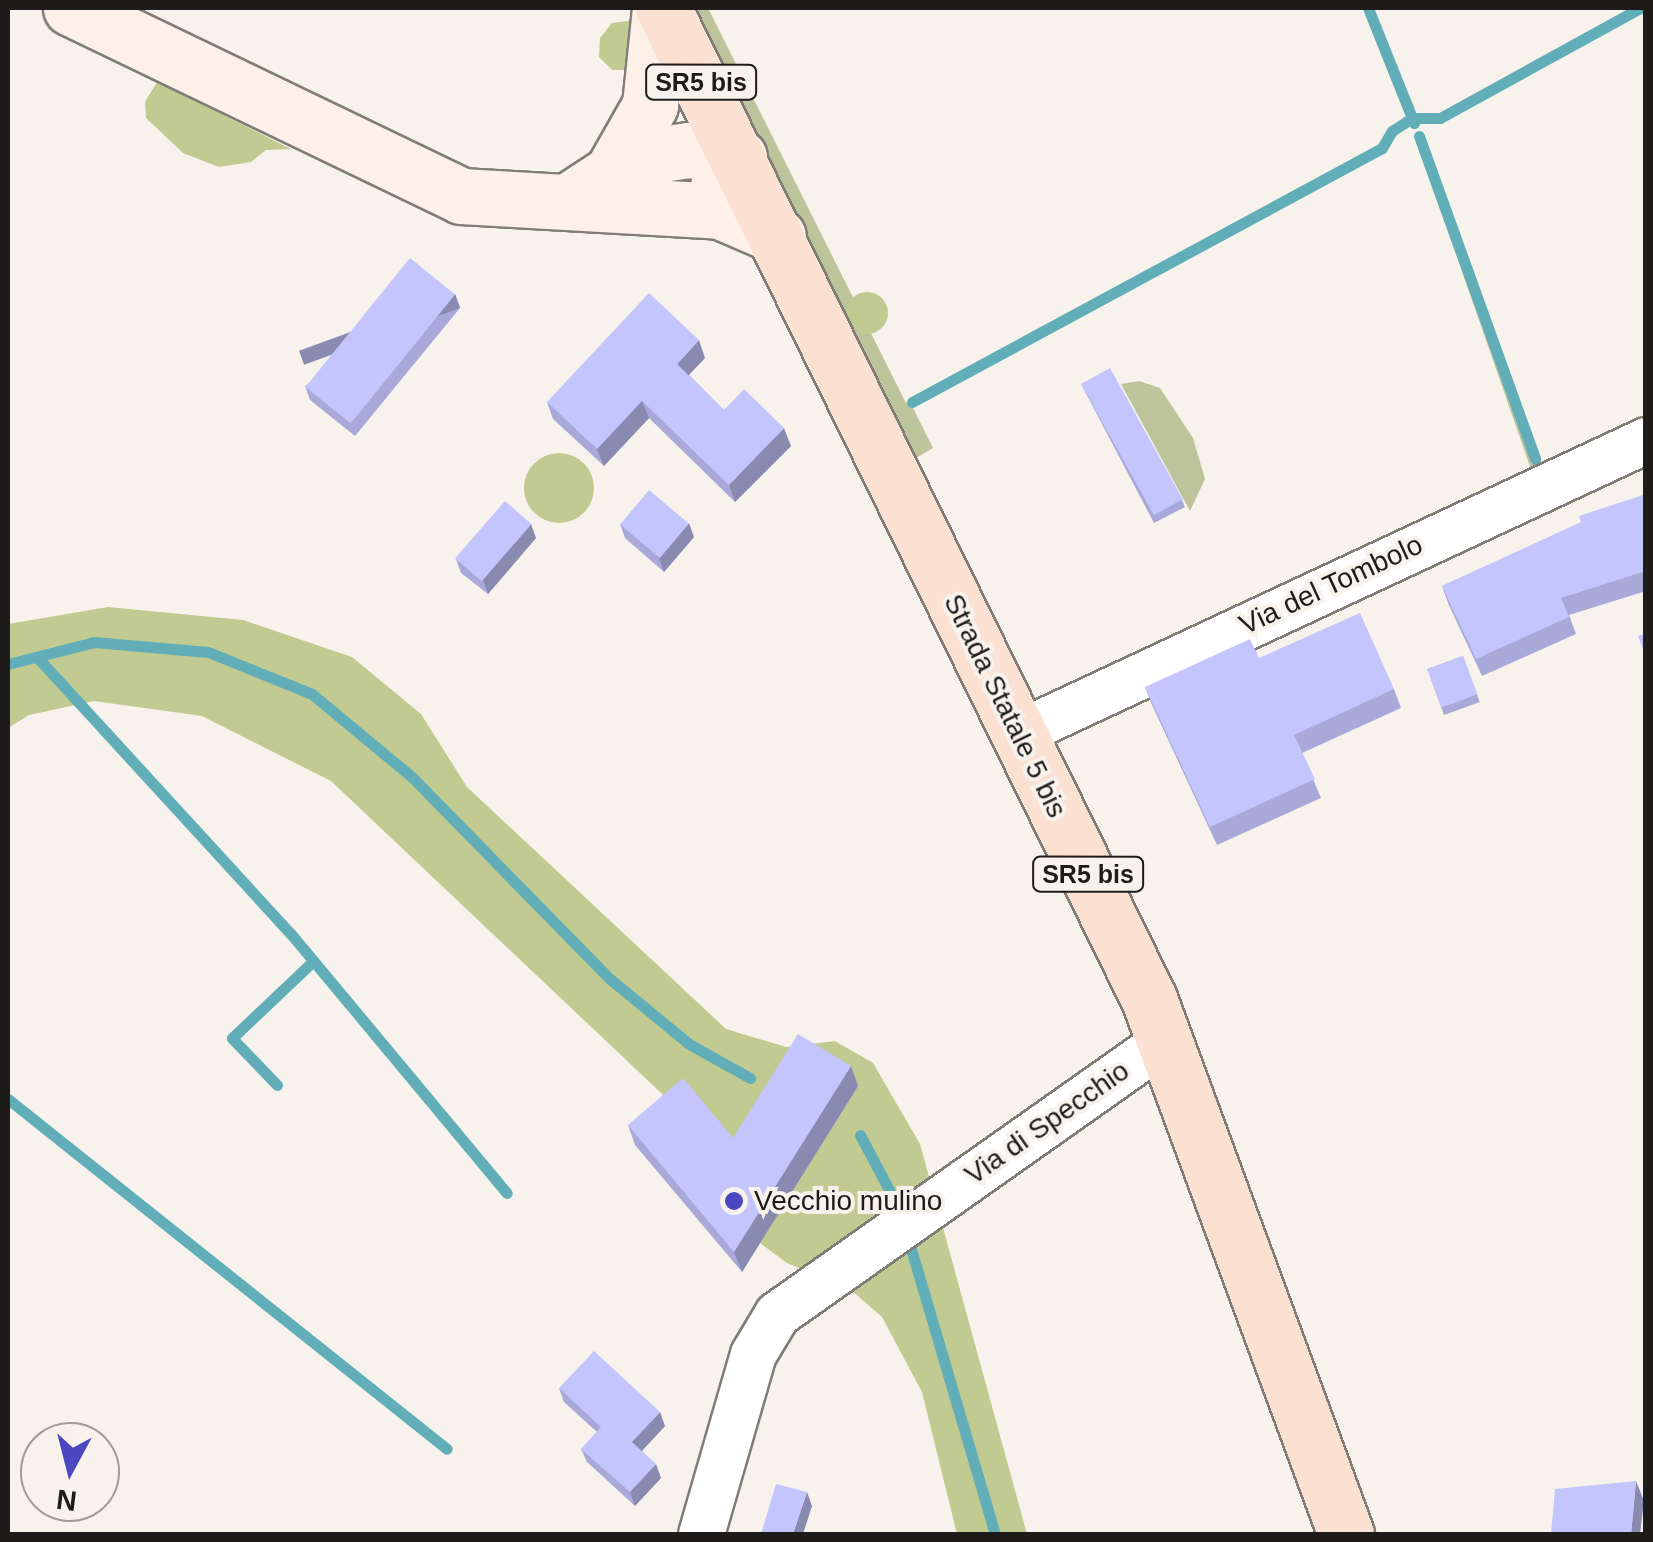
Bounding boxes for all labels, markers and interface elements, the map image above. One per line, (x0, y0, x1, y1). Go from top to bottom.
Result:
road number: SR5 bis (644, 62, 758, 102)
street label: Via del Tombolo (1234, 528, 1428, 642)
street label: Strada Statale 5 bis (936, 589, 1074, 823)
road number: SR5 bis (1030, 854, 1146, 894)
street label: Via di Specchio (959, 1054, 1135, 1192)
place label: Vecchio mulino (754, 1184, 942, 1218)
marker: Vecchio mulino (723, 1190, 745, 1212)
north arrow (20, 1422, 120, 1522)
text: N (55, 1484, 78, 1517)

